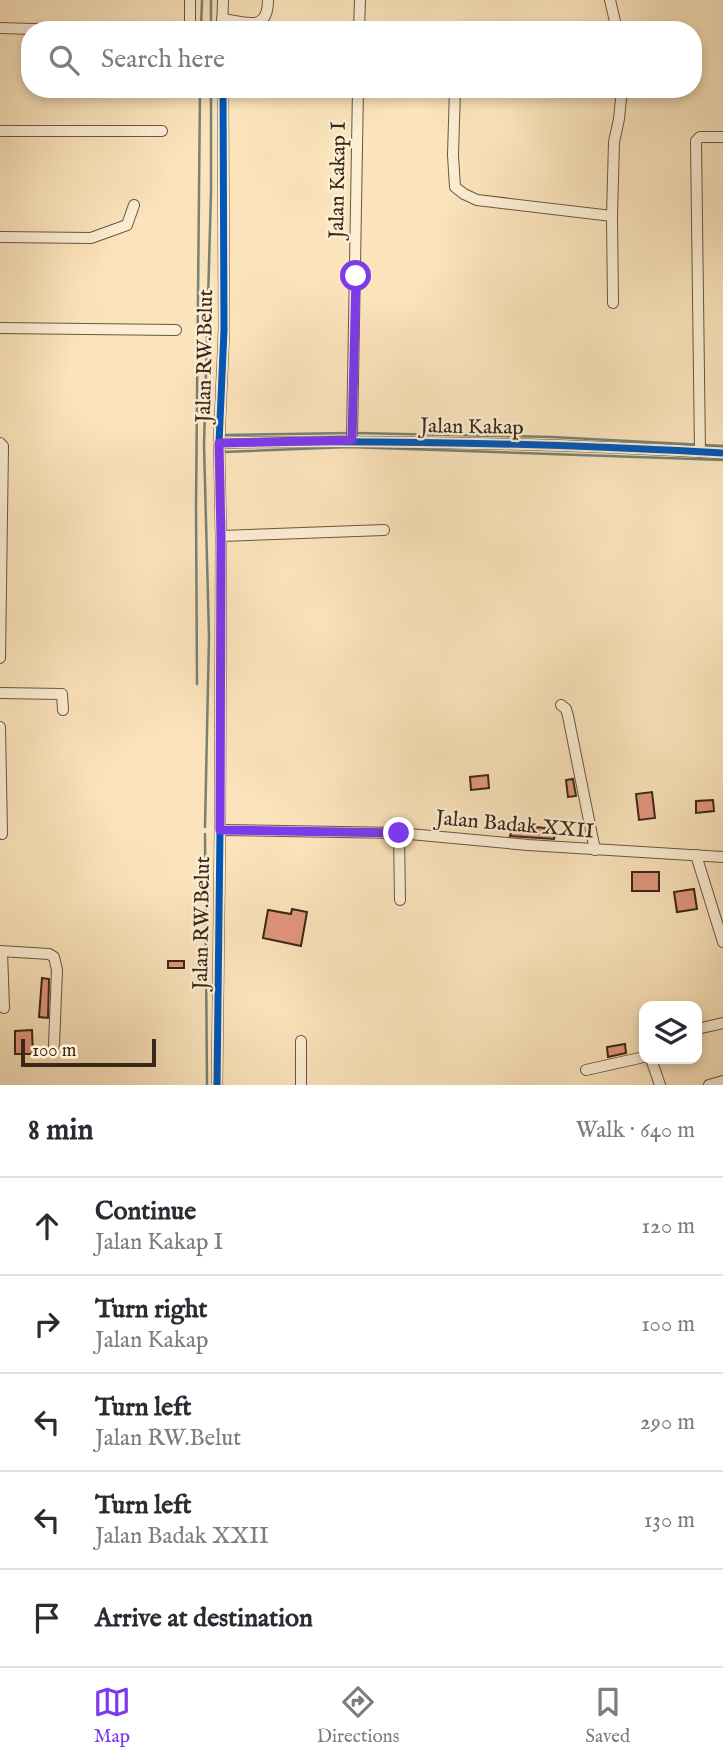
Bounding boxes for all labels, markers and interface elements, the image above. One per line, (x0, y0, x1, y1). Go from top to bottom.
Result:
search box (21, 21, 702, 98)
icon: search (45, 41, 83, 79)
text: Search here (101, 43, 225, 76)
street label: Jalan Kakap I (324, 121, 353, 241)
route start (340, 260, 371, 291)
street label: Jalan RW.Belut (191, 289, 220, 425)
street label: Jalan Kakap (418, 413, 524, 442)
street label: Jalan Badak XXII (433, 805, 595, 846)
route end (383, 817, 414, 848)
street label: Jalan RW.Belut (188, 856, 217, 992)
map controls (639, 1001, 702, 1064)
button: layers (639, 1001, 702, 1064)
scale bar (21, 1036, 156, 1068)
text: 100 m (32, 1039, 76, 1063)
text: 8 min (28, 1112, 94, 1150)
text: Walk · 640 m (576, 1116, 695, 1145)
text: Continue (95, 1195, 196, 1228)
icon: ahead (28, 1207, 66, 1245)
text: 120 m (642, 1212, 695, 1241)
text: Jalan Kakap I (95, 1228, 223, 1257)
text: Turn right (95, 1293, 208, 1326)
icon: right (28, 1305, 66, 1343)
text: 100 m (641, 1310, 695, 1339)
text: Jalan Kakap (95, 1326, 209, 1355)
text: Turn left (95, 1391, 192, 1424)
icon: left (28, 1403, 66, 1441)
text: 290 m (640, 1408, 695, 1437)
text: Jalan RW.Belut (95, 1424, 241, 1453)
text: Turn left (95, 1489, 192, 1522)
icon: left (28, 1501, 66, 1539)
text: 130 m (644, 1506, 695, 1535)
text: Jalan Badak XXII (95, 1522, 269, 1551)
icon: arrive (28, 1599, 66, 1637)
text: Arrive at destination (95, 1602, 313, 1635)
tab: Map (93, 1683, 131, 1749)
tab: Directions (317, 1683, 399, 1749)
tab: Saved (585, 1683, 630, 1749)

